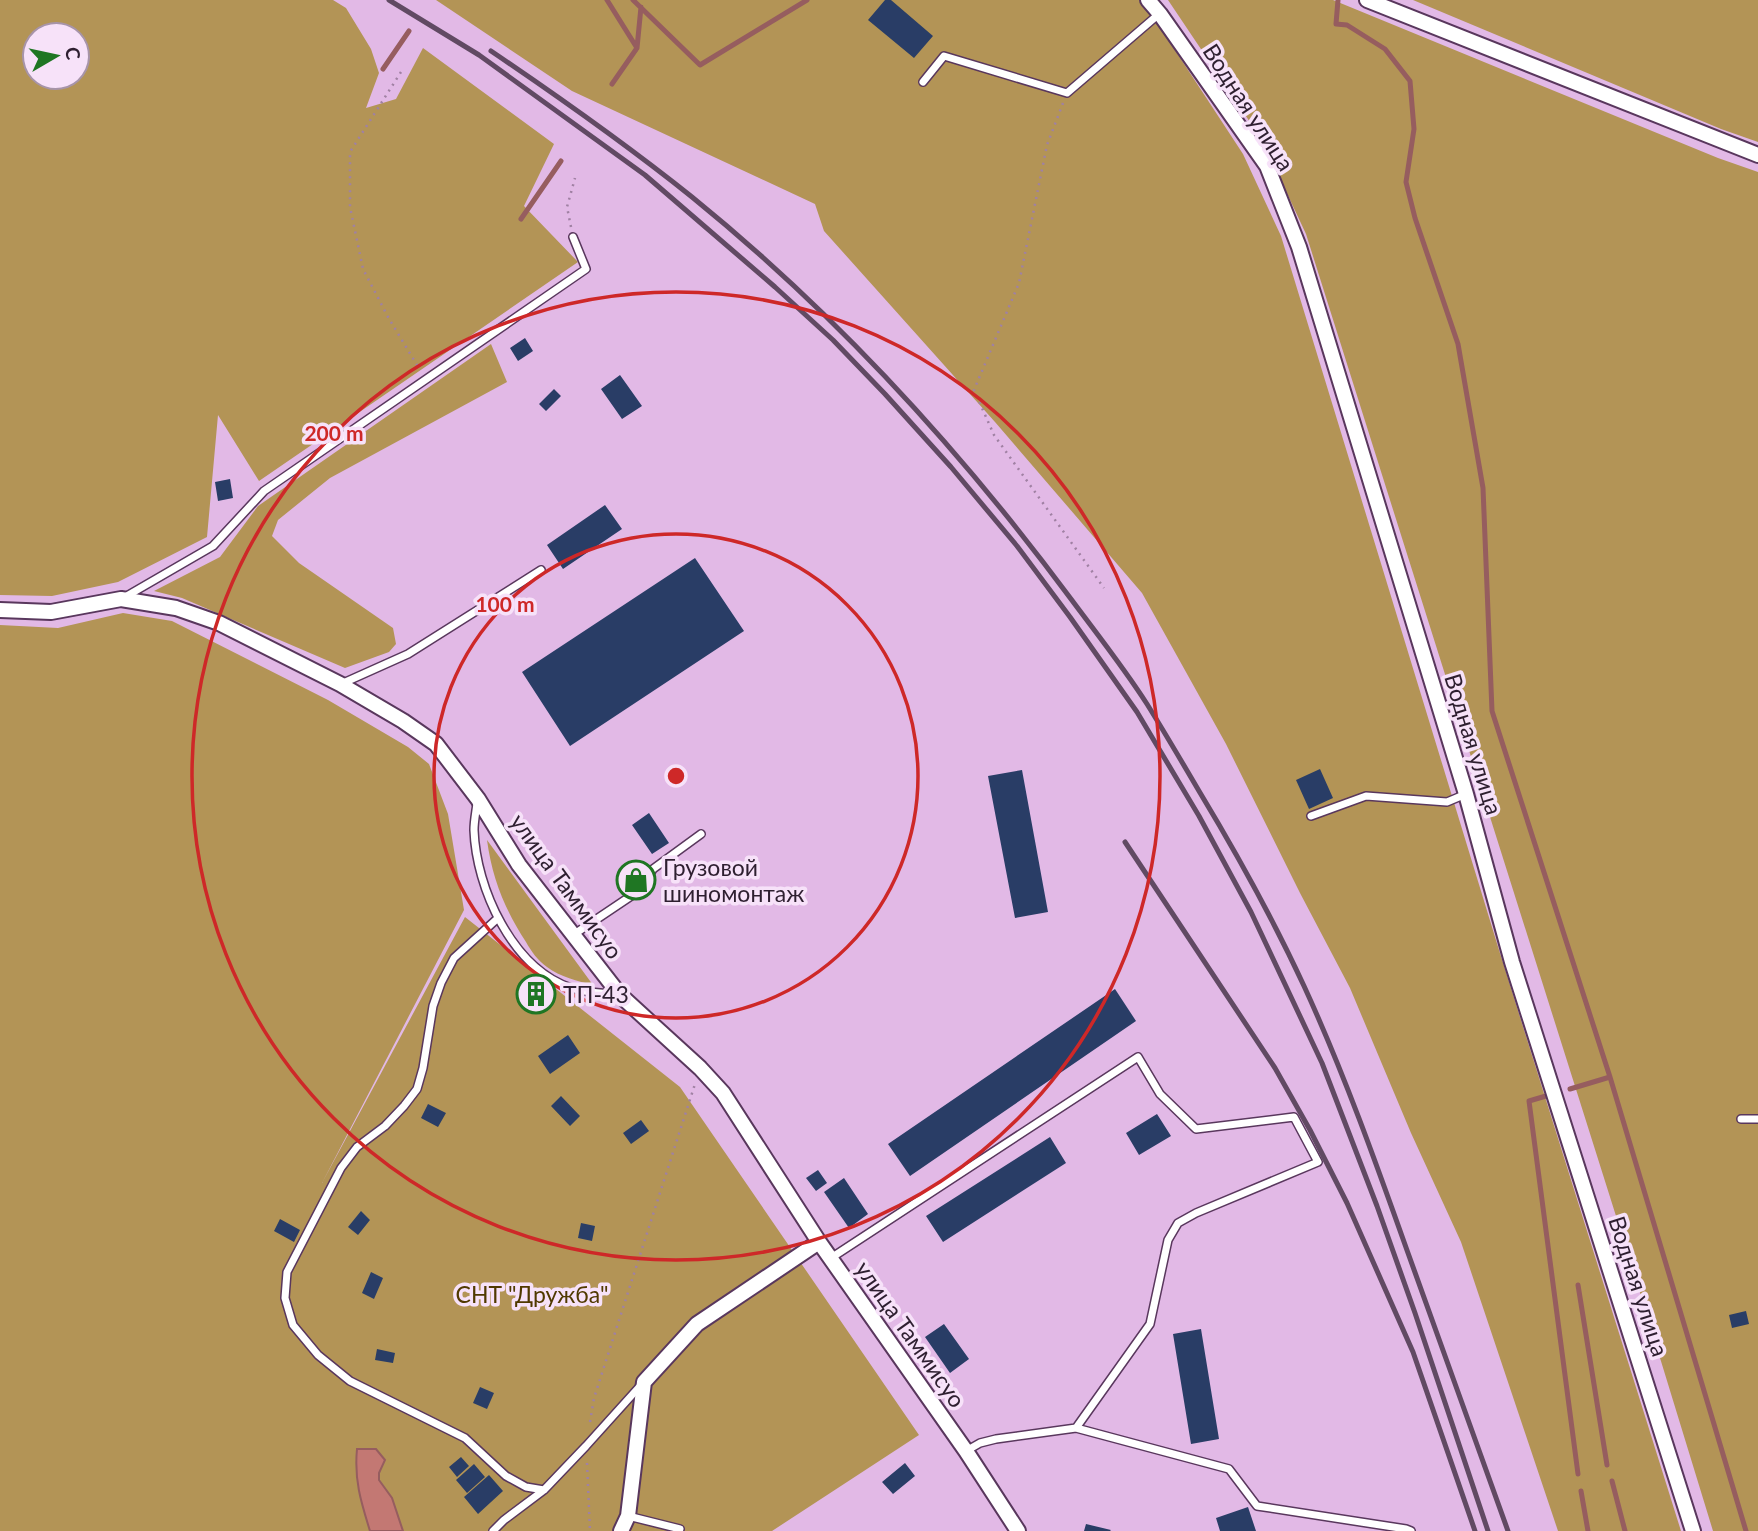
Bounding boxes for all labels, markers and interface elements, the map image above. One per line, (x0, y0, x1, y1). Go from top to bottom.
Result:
north arrow (21, 21, 91, 91)
street label: Водная улица (1198, 38, 1300, 176)
text: С (61, 45, 86, 62)
text: 200 m (304, 420, 364, 445)
text: 100 m (475, 591, 535, 616)
street label: Водная улица (1439, 670, 1509, 818)
centre of rings (664, 764, 688, 788)
street label: улица Таммисуо (505, 808, 629, 964)
place label: Грузовой шиномонтаж (663, 853, 804, 907)
shop icon: Грузовой шиномонтаж (615, 859, 657, 901)
building icon: ТП-43 (515, 973, 557, 1015)
place label: ТП-43 (563, 980, 629, 1008)
street label: Водная улица (1603, 1212, 1675, 1360)
street label: улица Таммисуо (850, 1255, 972, 1413)
park label: СНТ "Дружба" (456, 1280, 608, 1308)

